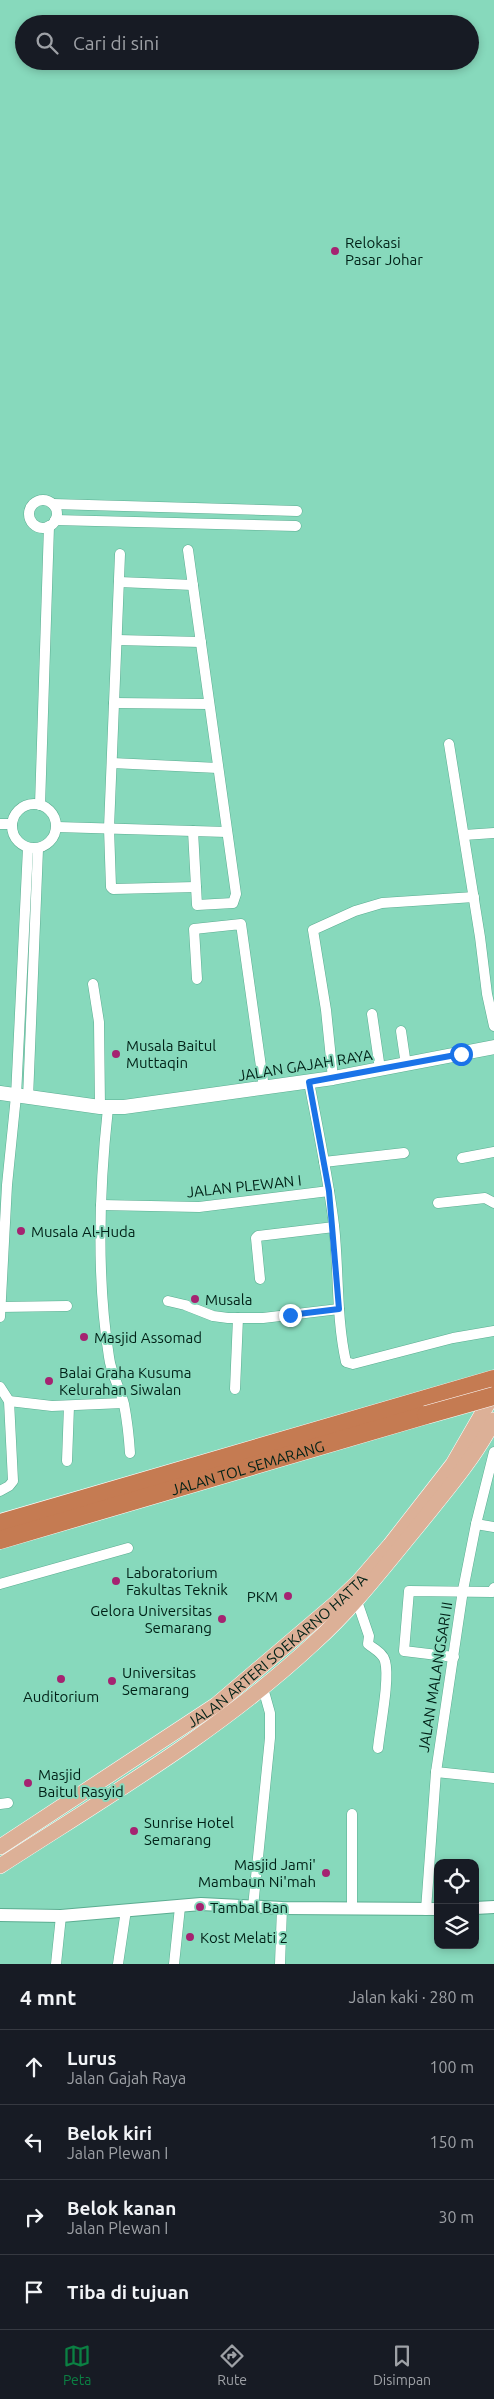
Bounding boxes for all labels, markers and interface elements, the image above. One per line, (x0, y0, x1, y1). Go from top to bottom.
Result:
search box (15, 15, 479, 70)
icon: search (33, 29, 61, 57)
text: Cari di sini (73, 32, 159, 54)
place label: Relokasi Pasar Johar (345, 234, 423, 268)
marker: Relokasi Pasar Johar (329, 245, 341, 257)
place label: Musala Baitul Muttaqin (126, 1037, 216, 1071)
route start (450, 1043, 473, 1066)
street label: JALAN GAJAH RAYA (236, 1046, 374, 1084)
marker: Musala Baitul Muttaqin (110, 1048, 122, 1060)
street label: JALAN PLEWAN I (186, 1172, 302, 1200)
place label: Musala Al-Huda (31, 1223, 135, 1240)
marker: Musala Al-Huda (15, 1225, 27, 1237)
place label: Musala (205, 1291, 253, 1308)
marker: Musala (189, 1293, 201, 1305)
route end (279, 1304, 302, 1327)
place label: Masjid Assomad (94, 1329, 202, 1346)
marker: Masjid Assomad (78, 1331, 90, 1343)
place label: Balai Graha Kusuma Kelurahan Siwalan (59, 1364, 191, 1398)
marker: Balai Graha Kusuma Kelurahan Siwalan (43, 1375, 55, 1387)
street label: JALAN TOL SEMARANG (169, 1437, 326, 1498)
place label: Laboratorium Fakultas Teknik (126, 1564, 228, 1598)
street label: JALAN ARTERI SOEKARNO HATTA (184, 1570, 370, 1730)
marker: Laboratorium Fakultas Teknik (110, 1575, 122, 1587)
place label: PKM (247, 1588, 278, 1605)
marker: PKM (282, 1590, 294, 1602)
street label: JALAN MALANGSARI II (415, 1600, 455, 1754)
place label: Gelora Universitas Semarang (90, 1602, 212, 1636)
marker: Gelora Universitas Semarang (216, 1613, 228, 1625)
place label: Universitas Semarang (122, 1664, 196, 1698)
marker: Auditorium (55, 1673, 67, 1685)
marker: Universitas Semarang (106, 1675, 118, 1687)
place label: Auditorium (23, 1688, 99, 1705)
place label: Masjid Baitul Rasyid (38, 1766, 124, 1800)
marker: Masjid Baitul Rasyid (22, 1777, 34, 1789)
place label: Sunrise Hotel Semarang (144, 1814, 234, 1848)
marker: Sunrise Hotel Semarang (128, 1825, 140, 1837)
place label: Masjid Jami' Mambaun Ni'mah (198, 1856, 316, 1890)
map controls (434, 1859, 479, 1949)
button: locate (434, 1859, 479, 1904)
marker: Masjid Jami' Mambaun Ni'mah (320, 1867, 332, 1879)
place label: Tambal Ban (210, 1899, 288, 1916)
marker: Tambal Ban (194, 1901, 206, 1913)
button: layers (434, 1904, 479, 1949)
place label: Kost Melati 2 (200, 1929, 288, 1946)
marker: Kost Melati 2 (184, 1931, 196, 1943)
text: 4 mnt (20, 1985, 76, 2009)
text: Jalan kaki · 280 m (349, 1988, 474, 2006)
text: Lurus (67, 2047, 116, 2069)
icon: ahead (20, 2053, 48, 2081)
text: 100 m (429, 2058, 474, 2076)
text: Jalan Gajah Raya (67, 2069, 186, 2087)
text: Belok kiri (67, 2122, 152, 2144)
icon: left (20, 2128, 48, 2156)
text: 150 m (429, 2133, 474, 2151)
text: Jalan Plewan I (67, 2144, 168, 2162)
text: Belok kanan (67, 2197, 176, 2219)
icon: right (20, 2203, 48, 2231)
text: 30 m (438, 2208, 474, 2226)
text: Jalan Plewan I (67, 2219, 168, 2237)
icon: arrive (20, 2278, 48, 2306)
text: Tiba di tujuan (67, 2281, 189, 2303)
tab: Peta (63, 2342, 91, 2388)
tab: Rute (217, 2342, 247, 2388)
tab: Disimpan (373, 2342, 431, 2388)

